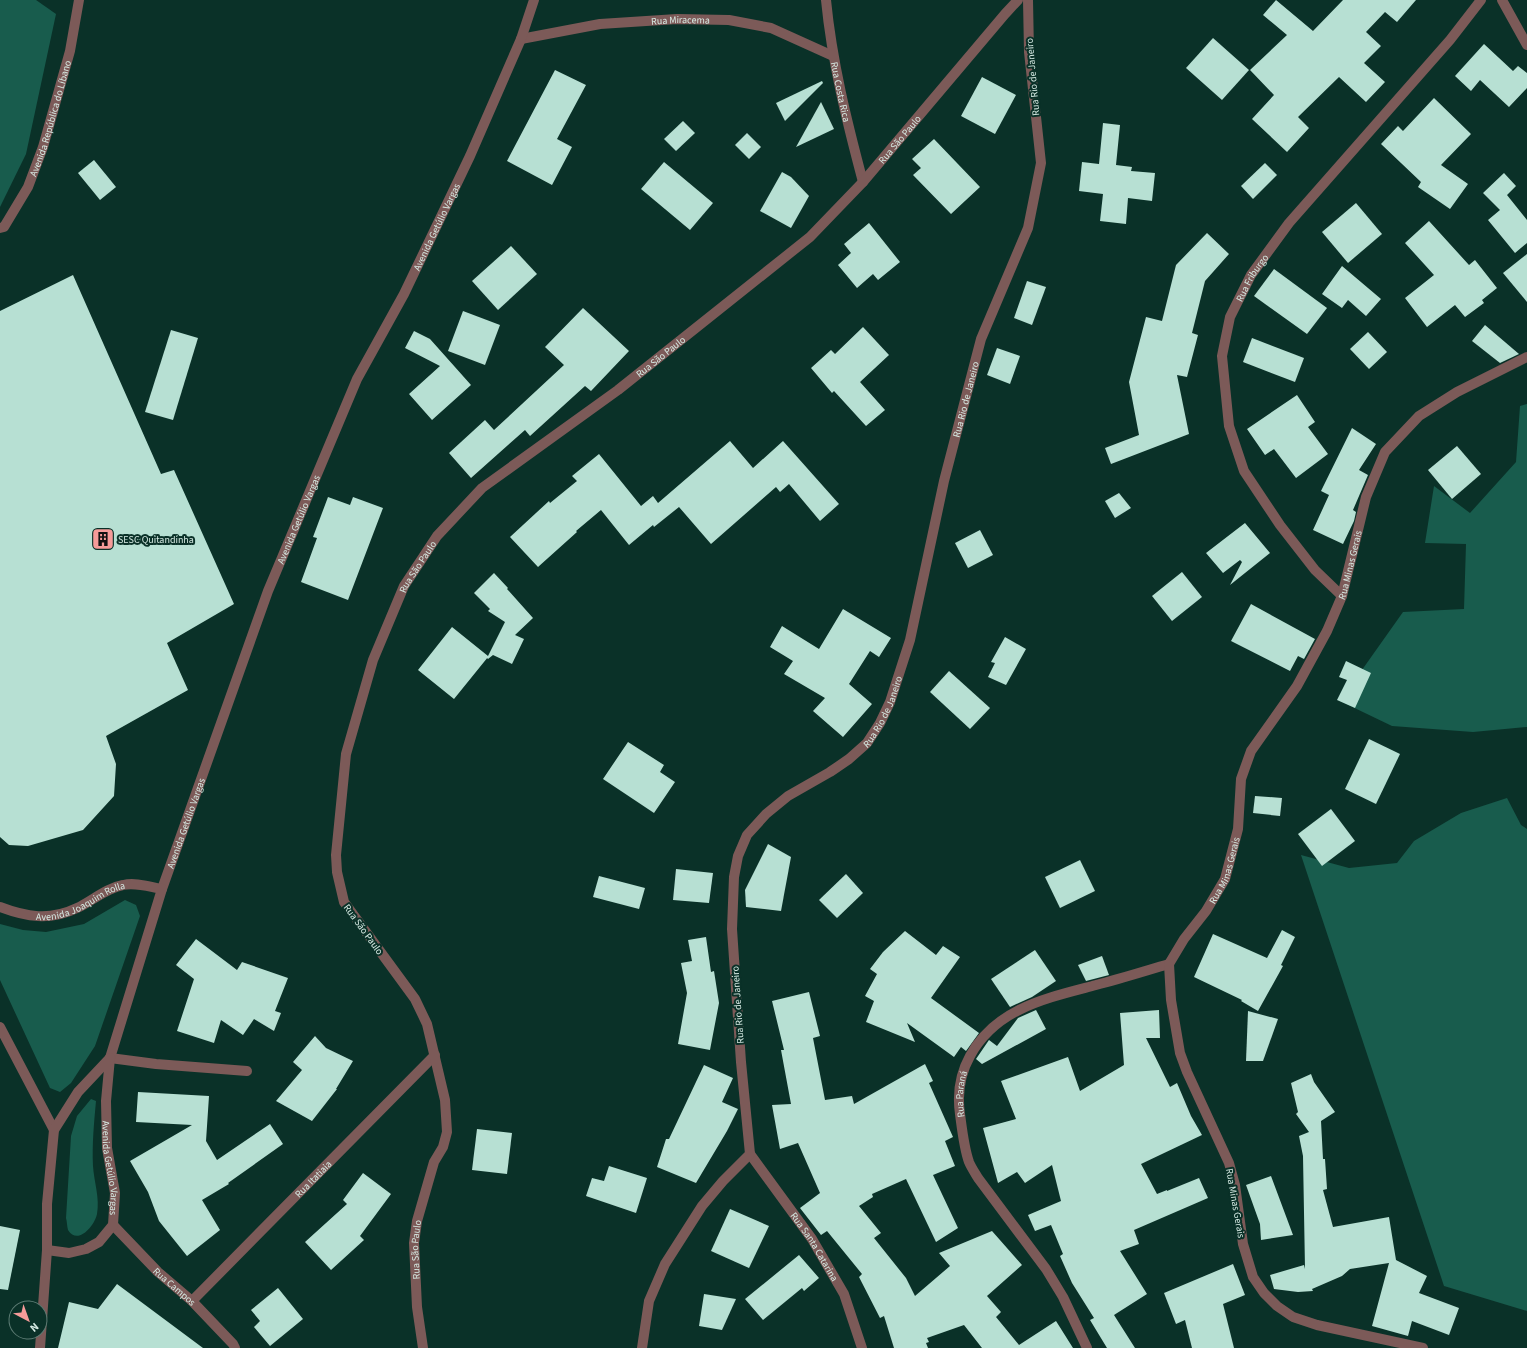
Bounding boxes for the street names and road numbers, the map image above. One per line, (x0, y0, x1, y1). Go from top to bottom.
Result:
street label: Rua Miracema (651, 13, 710, 29)
street label: Rua Rio de Janeiro (1023, 38, 1043, 116)
street label: Avenida República do Líbano (27, 59, 75, 179)
street label: Rua Costa Rica (827, 61, 853, 123)
street label: Rua São Paulo (875, 112, 925, 167)
street label: Avenida Getúlio Vargas (410, 181, 464, 273)
street label: Rua Friburgo (1233, 251, 1272, 304)
street label: Rua São Paulo (633, 333, 689, 381)
street label: Rua Rio de Janeiro (950, 360, 983, 439)
street label: Avenida Getúlio Vargas (274, 473, 324, 566)
street label: Rua Minas Gerais (1335, 529, 1366, 602)
street label: Rua São Paulo (396, 538, 440, 595)
street label: Rua Rio de Janeiro (860, 674, 906, 751)
street label: Avenida Getúlio Vargas (164, 776, 209, 871)
street label: Rua Minas Gerais (1206, 836, 1244, 907)
street label: Avenida Joaquim Rolla (36, 879, 126, 924)
street label: Rua São Paulo (340, 901, 386, 958)
street label: Rua Rio de Janeiro (728, 966, 748, 1044)
street label: Rua Paraná (953, 1069, 971, 1118)
street label: Avenida Getúlio Vargas (98, 1121, 121, 1216)
street label: Rua Itatiaia (292, 1158, 335, 1201)
street label: Rua Minas Gerais (1222, 1167, 1248, 1239)
street label: Rua Santa Catarina (787, 1210, 841, 1284)
street label: Rua São Paulo (408, 1219, 425, 1280)
street label: Rua Campos (149, 1265, 199, 1309)

